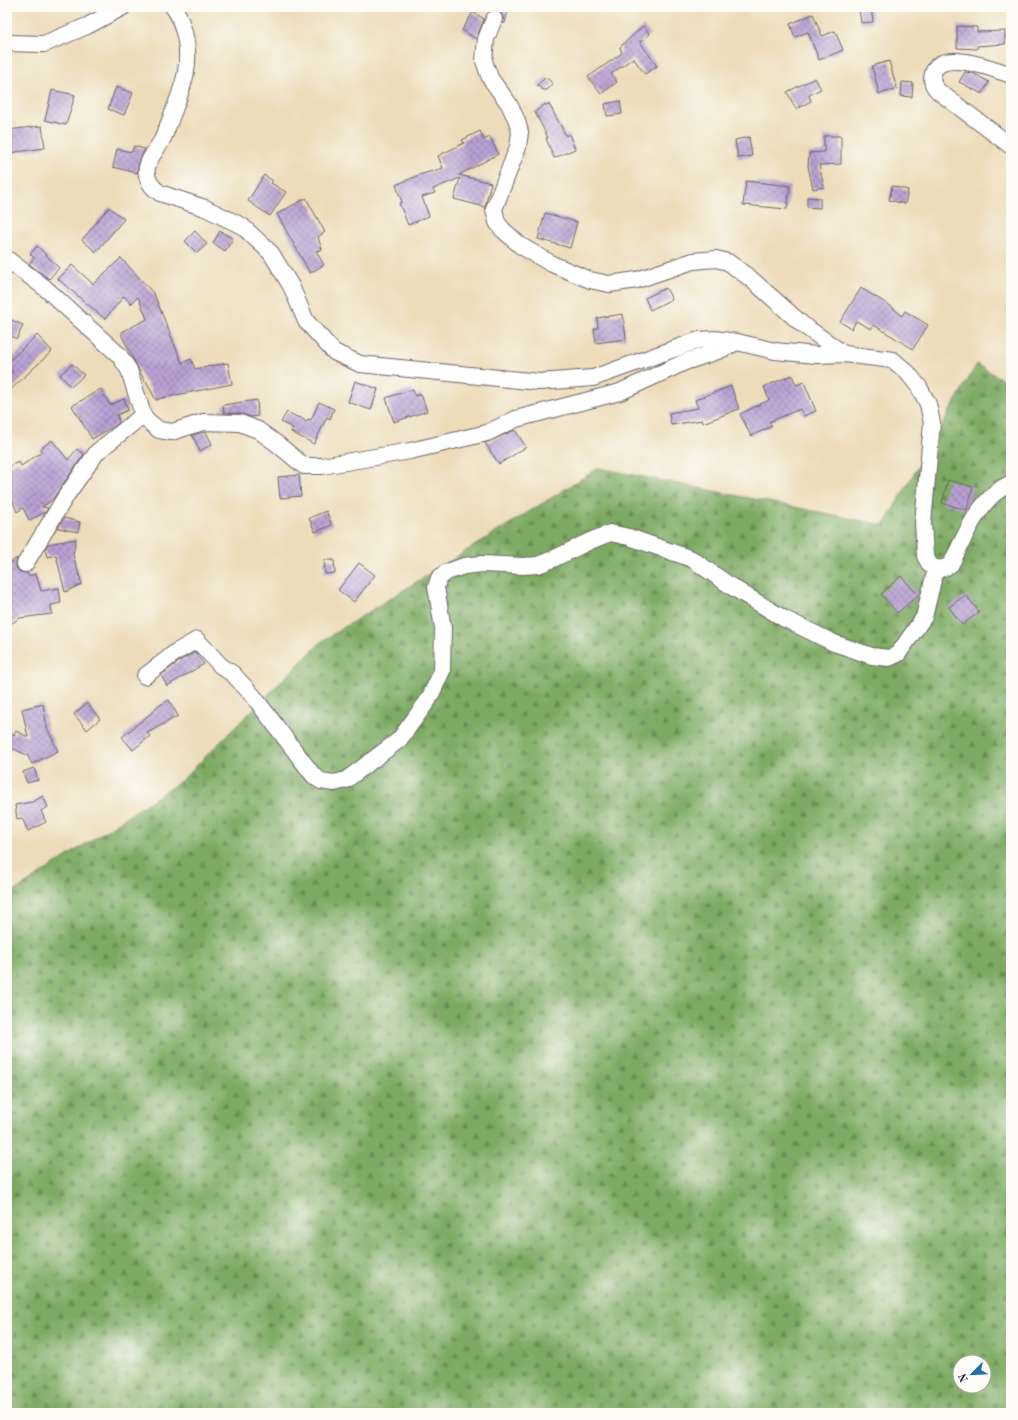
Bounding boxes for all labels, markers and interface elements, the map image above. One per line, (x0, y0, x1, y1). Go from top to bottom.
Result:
north arrow (952, 1354, 992, 1394)
text: N (957, 1371, 971, 1384)

